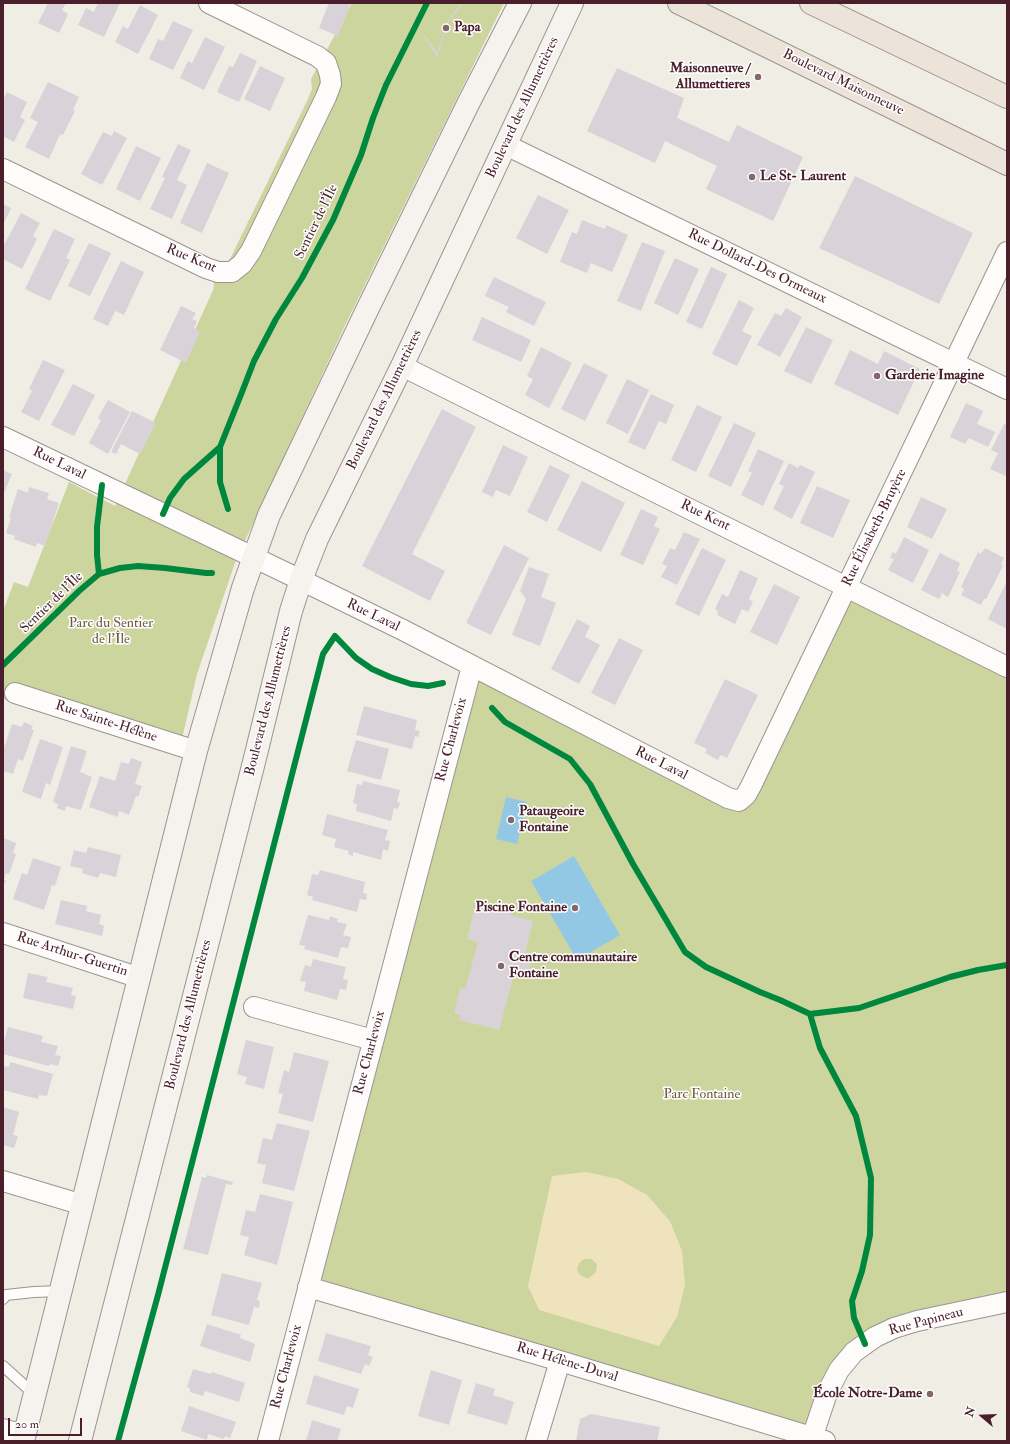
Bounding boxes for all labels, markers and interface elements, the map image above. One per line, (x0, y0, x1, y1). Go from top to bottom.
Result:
place label: Papa (454, 20, 480, 36)
marker: Papa (441, 23, 451, 33)
street label: Boulevard des Allumettières (483, 35, 563, 181)
street label: Boulevard Maisonneuve (780, 46, 906, 120)
place label: Maisonneuve / Allumettieres (670, 61, 750, 94)
marker: Maisonneuve / Allumettieres (753, 72, 763, 82)
place label: Le St- Laurent (760, 169, 846, 185)
marker: Le St- Laurent (747, 172, 757, 182)
street label: Sentier de l'Île (292, 182, 342, 262)
street label: Rue Dollard-Des Ormeaux (685, 226, 829, 308)
street label: Rue Kent (163, 241, 219, 277)
street label: Boulevard des Allumettières (344, 327, 426, 473)
place label: Garderie Imagine (885, 368, 984, 384)
marker: Garderie Imagine (872, 371, 882, 381)
street label: Rue Laval (30, 444, 88, 484)
street label: Rue Élisabeth-Bruyère (839, 466, 911, 590)
street label: Rue Kent (677, 497, 733, 535)
street label: Sentier de l'Île (17, 569, 87, 637)
street label: Rue Laval (344, 596, 402, 636)
park label: Parc du Sentier de l'Île (69, 616, 153, 648)
street label: Boulevard des Allumettières (242, 624, 296, 778)
street label: Rue Charlevoix (433, 696, 471, 784)
street label: Rue Sainte-Hélène (53, 698, 159, 746)
street label: Rue Laval (632, 744, 690, 784)
place label: Pataugeoire Fontaine (519, 804, 584, 836)
marker: Pataugeoire Fontaine (506, 815, 516, 825)
place label: Piscine Fontaine (476, 900, 567, 916)
marker: Piscine Fontaine (570, 903, 580, 913)
street label: Rue Arthur-Guertin (14, 929, 130, 981)
street label: Boulevard des Allumettières (162, 938, 216, 1092)
place label: Centre communautaire Fontaine (509, 950, 637, 982)
marker: Centre communautaire Fontaine (496, 961, 506, 971)
street label: Rue Charlevoix (351, 1009, 389, 1097)
park label: Parc Fontaine (664, 1087, 740, 1103)
street label: Rue Papineau (887, 1304, 965, 1340)
street label: Rue Charlevoix (268, 1323, 306, 1411)
street label: Rue Hélène-Duval (514, 1340, 620, 1386)
place label: École Notre-Dame (813, 1386, 922, 1402)
marker: École Notre-Dame (925, 1389, 935, 1399)
north arrow (962, 1396, 1002, 1436)
text: N (962, 1405, 978, 1419)
scale bar (10, 1410, 84, 1436)
text: 20 m (15, 1417, 39, 1432)

